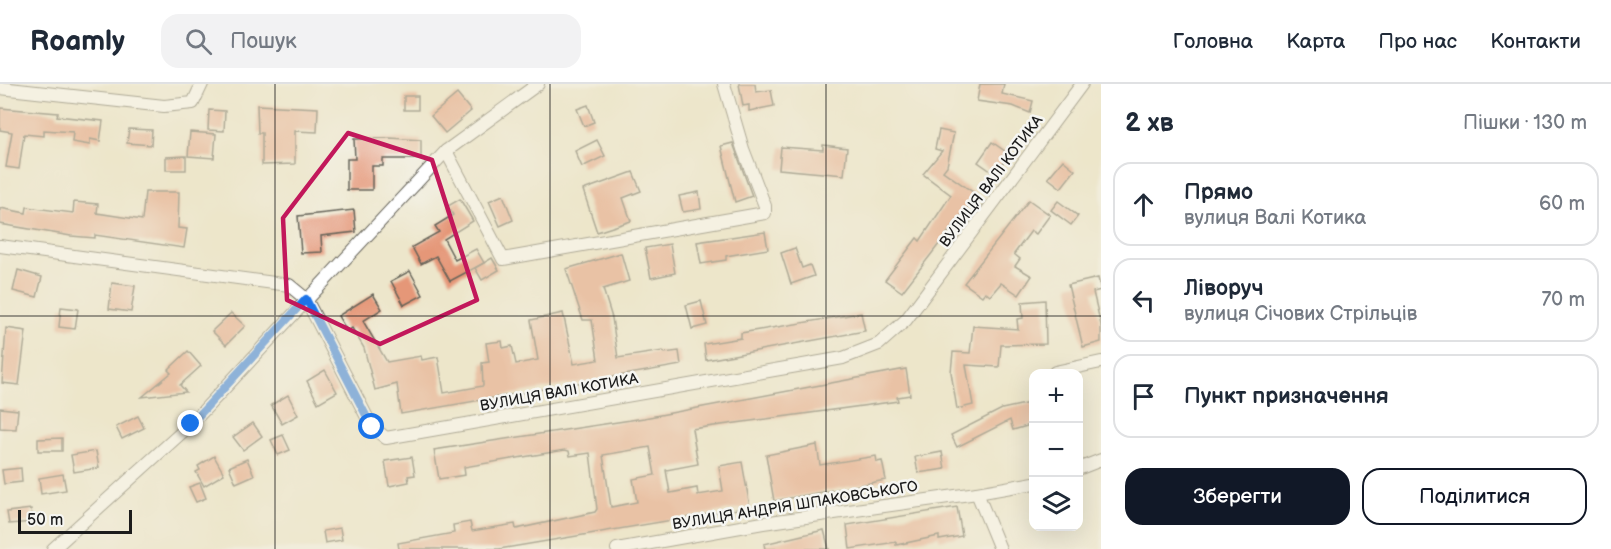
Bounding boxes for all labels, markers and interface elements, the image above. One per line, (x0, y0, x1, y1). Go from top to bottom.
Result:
search box (161, 14, 581, 68)
text: Roamly (30, 25, 125, 58)
icon: search (182, 25, 215, 58)
text: Пошук (230, 28, 297, 55)
text: Головна (1173, 29, 1253, 54)
text: Карта (1286, 29, 1345, 54)
text: Про нас (1378, 29, 1457, 54)
text: Контакти (1490, 29, 1581, 54)
text: 2 хв (1125, 108, 1174, 139)
street label: ВУЛИЦЯ ВАЛІ КОТИКА (936, 111, 1048, 251)
text: Пішки · 130 m (1463, 111, 1587, 135)
text: Прямо (1184, 179, 1253, 206)
icon: ahead (1127, 188, 1160, 221)
text: 60 m (1539, 192, 1585, 216)
text: вулиця Валі Котика (1184, 206, 1366, 230)
text: Ліворуч (1184, 275, 1264, 302)
icon: left (1127, 284, 1160, 317)
text: 70 m (1541, 288, 1585, 312)
text: вулиця Січових Стрільців (1184, 302, 1417, 326)
street label: ВУЛИЦЯ ВАЛІ КОТИКА (479, 369, 641, 416)
map controls (1029, 369, 1083, 531)
button: + (1029, 369, 1083, 423)
icon: arrive (1127, 380, 1160, 413)
text: Пункт призначення (1184, 383, 1389, 410)
route end (177, 410, 203, 436)
route start (358, 413, 384, 439)
button: − (1029, 423, 1083, 477)
button: Зберегти (1125, 468, 1350, 525)
button: Поділитися (1362, 468, 1587, 525)
street label: ВУЛИЦЯ АНДРІЯ ШПАКОВСЬКОГО (671, 477, 919, 534)
button: layers (1029, 477, 1083, 531)
scale bar (18, 507, 132, 534)
text: 50 m (27, 511, 63, 530)

